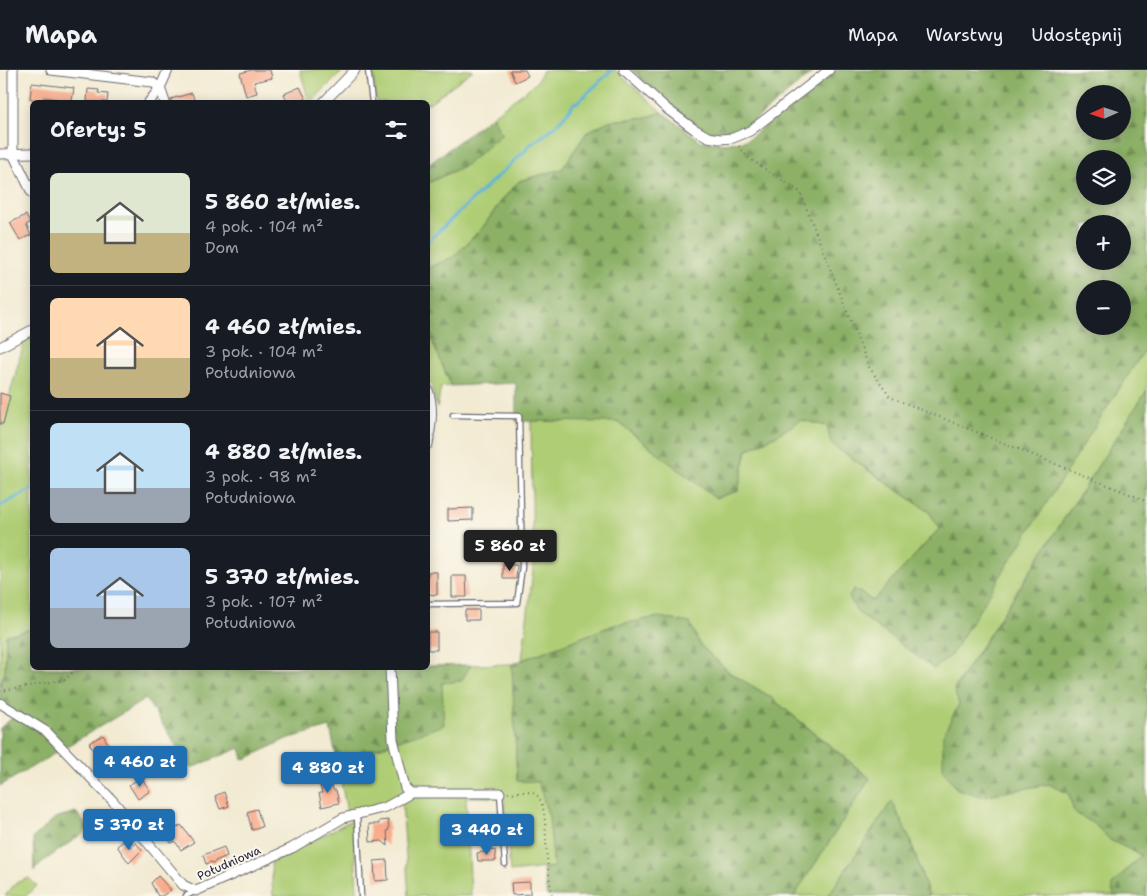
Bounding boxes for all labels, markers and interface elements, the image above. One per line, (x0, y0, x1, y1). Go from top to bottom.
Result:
text: Mapa (25, 19, 97, 51)
text: Mapa (848, 23, 898, 47)
text: Warstwy (926, 23, 1003, 47)
text: Udostępnij (1031, 23, 1122, 47)
north arrow (1076, 85, 1131, 140)
map controls (1076, 85, 1131, 335)
text: Oferty: 5 (50, 116, 146, 144)
icon: filters (382, 116, 410, 144)
button: layers (1076, 150, 1131, 205)
text: 5 860 zł/mies. (205, 188, 361, 216)
icon: home (90, 193, 150, 253)
button: + (1076, 215, 1131, 270)
text: 4 pok. · 104 m² (205, 216, 323, 237)
text: Dom (205, 237, 239, 258)
button: − (1076, 280, 1131, 335)
text: 4 460 zł/mies. (205, 313, 362, 341)
icon: home (90, 318, 150, 378)
text: 3 pok. · 104 m² (205, 341, 323, 362)
text: Południowa (205, 362, 296, 383)
text: 4 880 zł/mies. (205, 438, 362, 466)
icon: home (90, 443, 150, 503)
text: 3 pok. · 98 m² (205, 466, 317, 487)
text: Południowa (205, 487, 296, 508)
pin: 5 860 zł (458, 530, 562, 572)
text: 5 860 zł (475, 535, 545, 556)
text: 5 370 zł/mies. (205, 563, 360, 591)
icon: home (90, 568, 150, 628)
text: 3 pok. · 107 m² (205, 591, 323, 612)
text: Południowa (205, 612, 296, 633)
pin: 4 460 zł (88, 746, 192, 788)
text: 4 460 zł (104, 751, 176, 772)
pin: 4 880 zł (276, 752, 380, 794)
text: 4 880 zł (292, 757, 364, 778)
pin: 5 370 zł (77, 808, 181, 851)
text: 5 370 zł (94, 814, 164, 835)
pin: 3 440 zł (435, 814, 539, 856)
text: 3 440 zł (451, 819, 523, 840)
street label: Południowa (195, 842, 264, 884)

